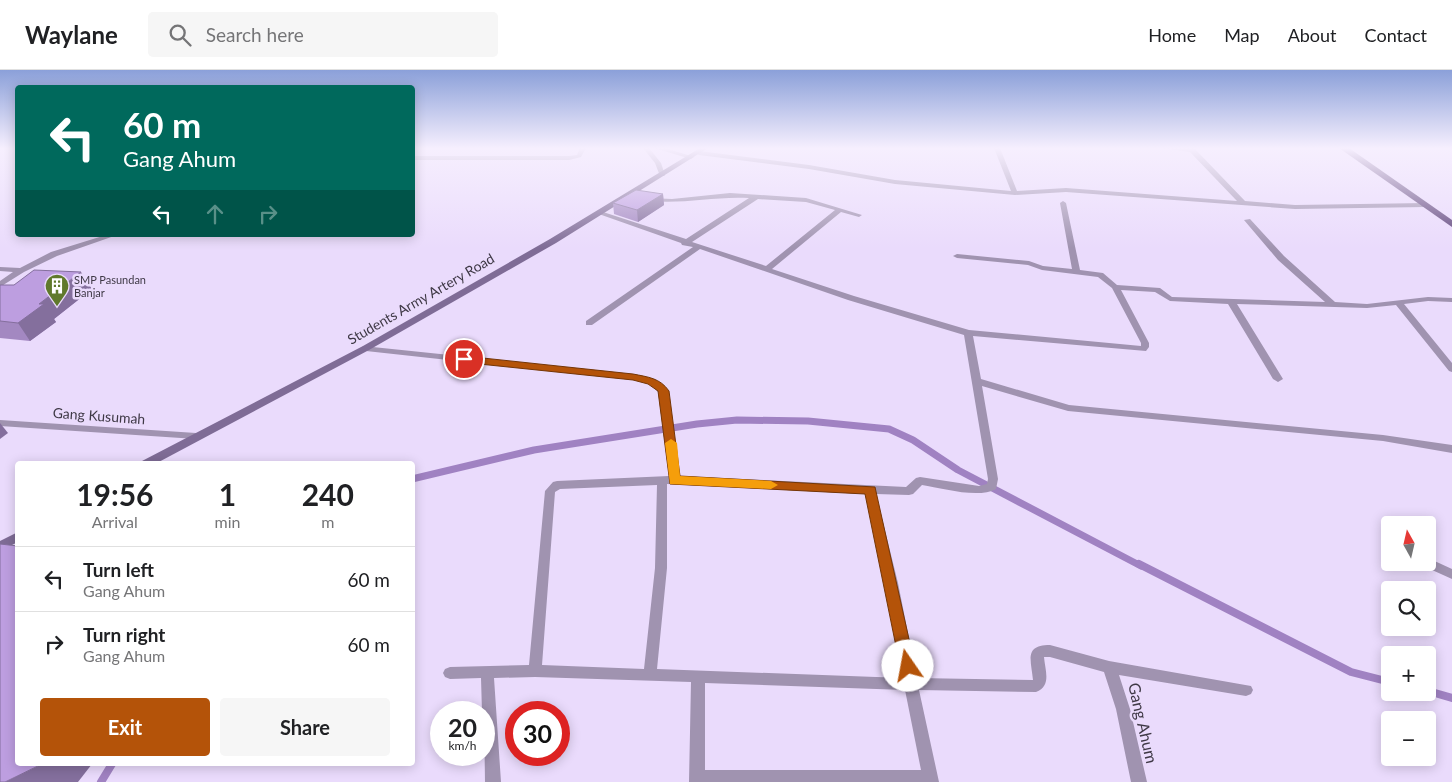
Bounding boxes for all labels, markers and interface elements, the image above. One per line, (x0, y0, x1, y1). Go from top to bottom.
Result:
search box (148, 12, 498, 57)
text: Waylane (25, 20, 118, 49)
icon: search (166, 21, 194, 49)
text: Search here (206, 23, 304, 46)
text: Home (1148, 24, 1196, 46)
text: Map (1224, 24, 1260, 46)
text: About (1288, 24, 1337, 46)
text: Contact (1365, 24, 1427, 46)
text: 60 m (123, 103, 201, 145)
icon: left (40, 105, 105, 170)
text: Gang Ahum (123, 145, 236, 172)
icon: left (148, 200, 176, 228)
icon: ahead (201, 200, 229, 228)
icon: right (254, 200, 282, 228)
street label: Students Army Artery Road (344, 250, 497, 348)
building icon: SMP Pasundan Banjar (44, 273, 70, 307)
place label: SMP Pasundan Banjar (74, 273, 146, 299)
pin (443, 338, 485, 380)
icon: arrive (450, 345, 478, 373)
street label: Gang Kusumah (52, 404, 146, 427)
text: 19:56 (76, 476, 153, 512)
text: 1 (219, 476, 236, 512)
text: 240 (302, 476, 354, 512)
text: Arrival (92, 512, 138, 531)
text: min (215, 512, 241, 531)
text: m (321, 512, 334, 531)
north arrow (1381, 516, 1436, 571)
map controls (1381, 516, 1436, 766)
text: Turn left (83, 558, 154, 581)
icon: left (40, 565, 68, 593)
text: 60 m (347, 568, 390, 591)
text: Gang Ahum (83, 581, 165, 600)
button: search (1381, 581, 1436, 636)
text: Turn right (83, 623, 165, 646)
icon: right (40, 630, 68, 658)
text: 60 m (347, 633, 390, 656)
position arrow (881, 639, 933, 691)
text: Gang Ahum (83, 646, 165, 665)
button: + (1381, 646, 1436, 701)
street label: Gang Ahum (1125, 681, 1162, 765)
button: Exit (40, 698, 210, 756)
button: Share (220, 698, 390, 756)
speed limit sign: 30 (505, 701, 570, 766)
button: − (1381, 711, 1436, 766)
text: 20 (448, 712, 477, 742)
text: km/h (448, 738, 477, 753)

